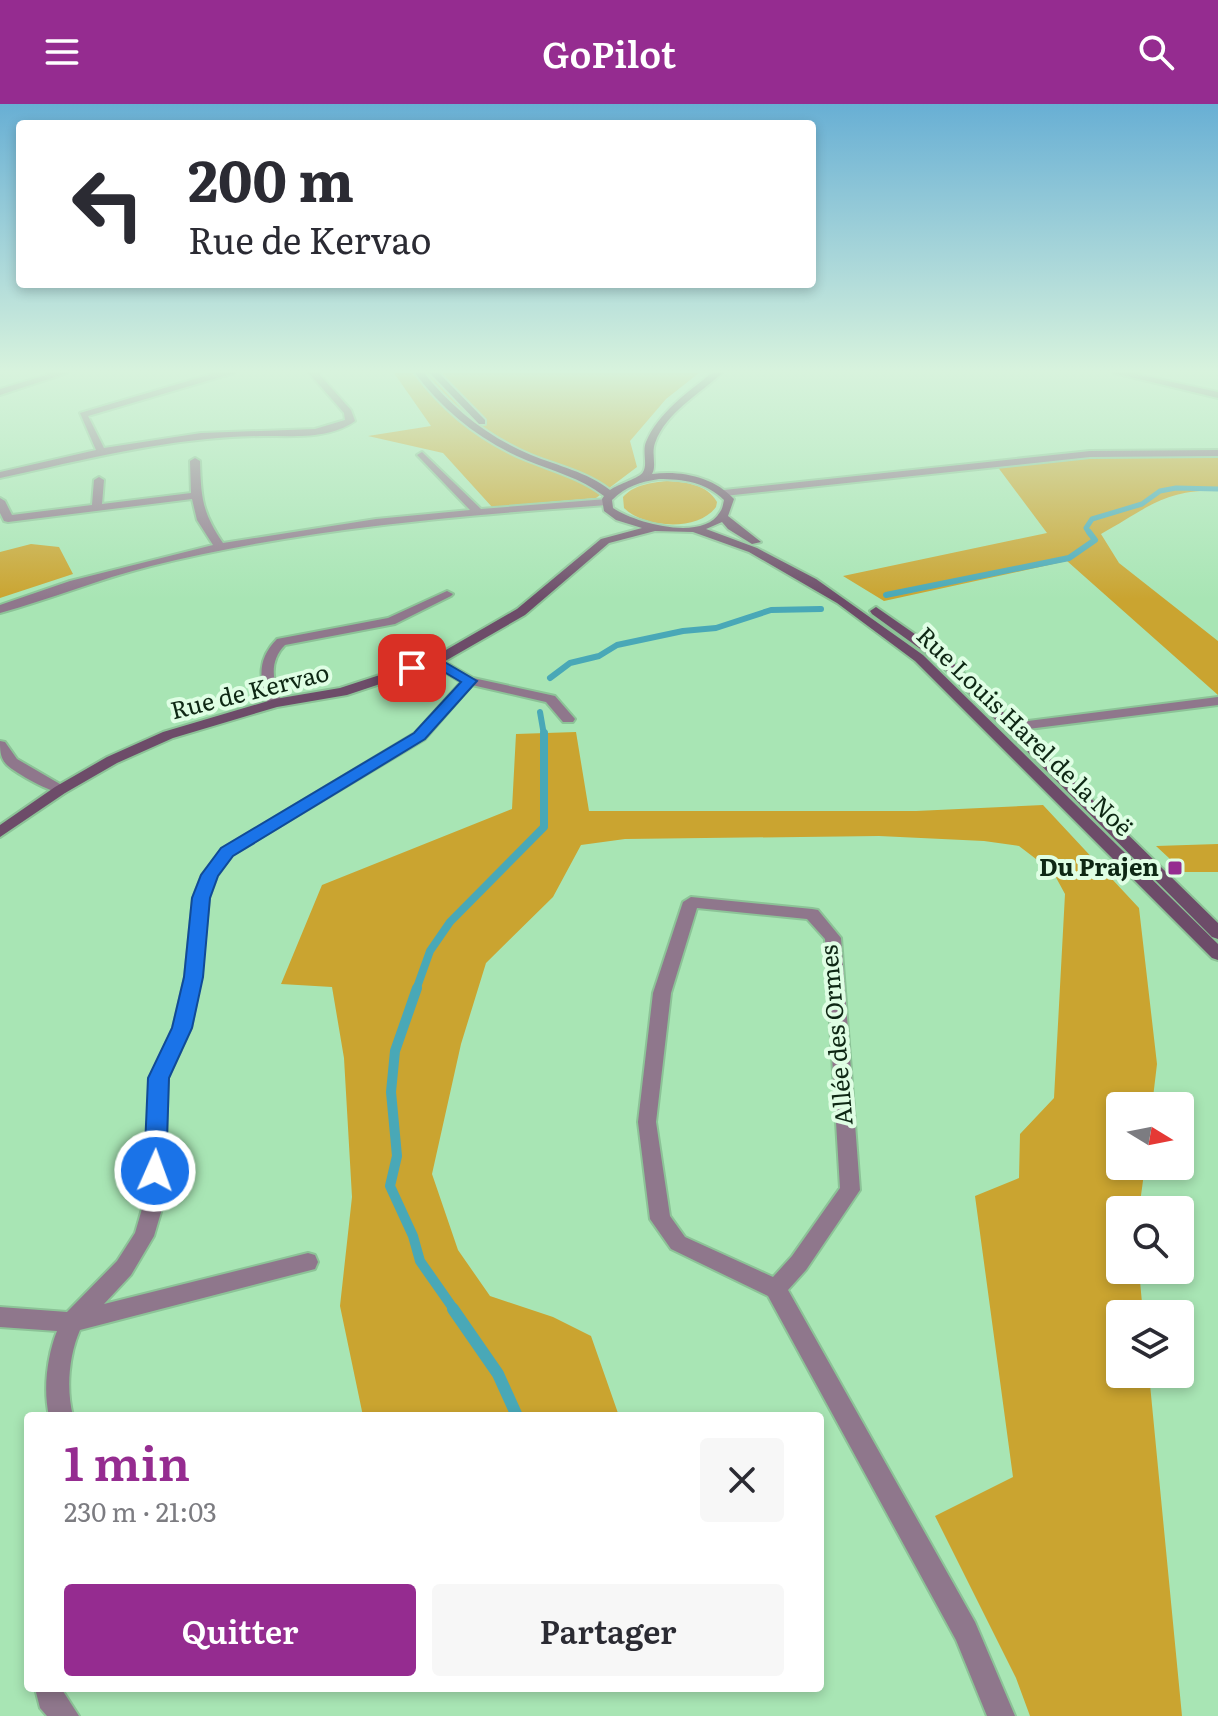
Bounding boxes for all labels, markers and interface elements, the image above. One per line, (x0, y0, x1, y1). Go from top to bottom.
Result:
text: GoPilot (542, 26, 676, 79)
icon: menu (40, 30, 84, 74)
icon: search (1134, 30, 1178, 74)
text: 200 m (188, 136, 354, 219)
icon: left (56, 152, 160, 256)
text: Rue de Kervao (188, 212, 432, 265)
street label: Rue Louis Harel de la Noë (910, 617, 1142, 843)
pin (378, 634, 446, 702)
icon: arrive (390, 646, 434, 690)
street label: Rue de Kervao (166, 653, 332, 726)
place label: Du Prajen (1039, 848, 1159, 883)
marker: Du Prajen (1166, 859, 1184, 877)
street label: Allée des Ormes (809, 943, 860, 1127)
north arrow (1106, 1092, 1194, 1180)
map controls (1106, 1092, 1194, 1388)
position arrow (113, 1129, 197, 1213)
button: search (1106, 1196, 1194, 1284)
button: layers (1106, 1300, 1194, 1388)
text: 1 min (64, 1425, 190, 1496)
button: close (700, 1438, 784, 1522)
text: 230 m · 21:03 (64, 1491, 217, 1530)
button: Quitter (64, 1584, 416, 1676)
button: Partager (432, 1584, 784, 1676)

